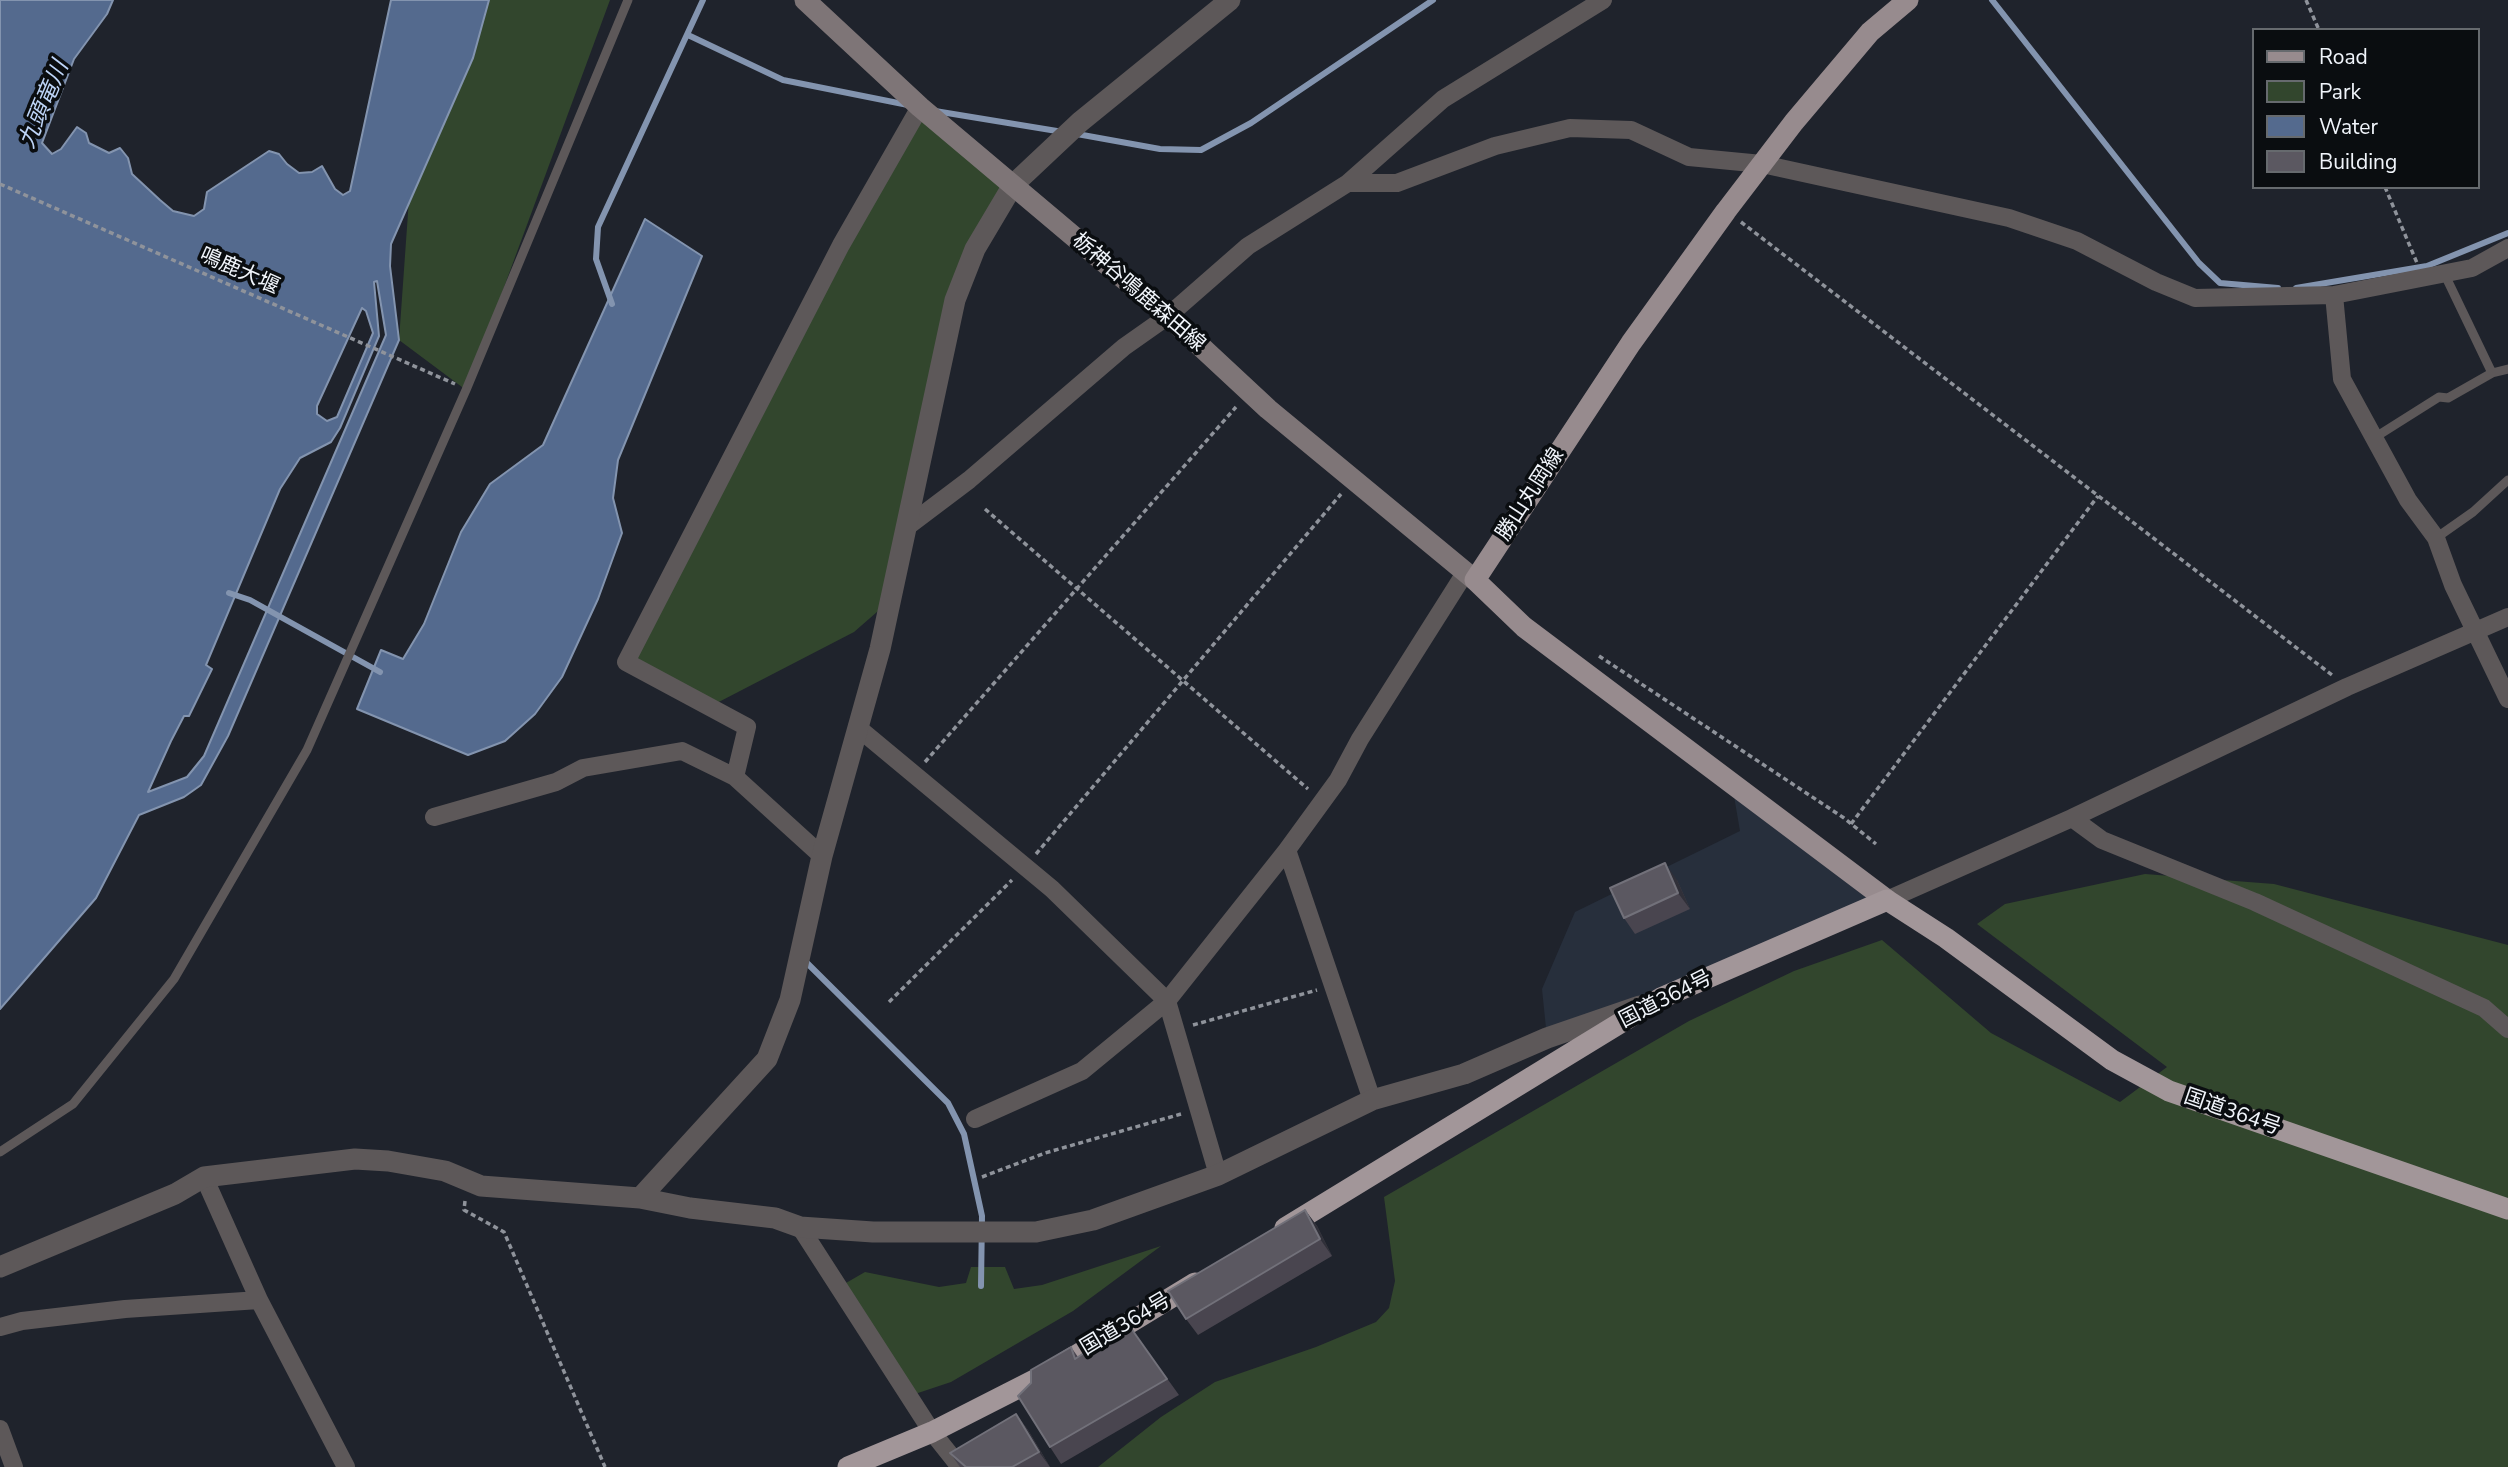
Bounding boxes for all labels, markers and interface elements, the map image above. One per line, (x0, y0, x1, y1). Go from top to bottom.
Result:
legend (2252, 28, 2480, 189)
text: Road (2319, 43, 2368, 71)
water label: 九頭竜川 (14, 57, 76, 153)
text: Park (2319, 78, 2361, 106)
text: Water (2319, 113, 2378, 141)
text: Building (2319, 148, 2397, 176)
street label: 栃神谷鳴鹿森田線 (1066, 228, 1210, 358)
street label: 鳴鹿大堰 (196, 243, 282, 301)
street label: 勝山丸岡線 (1492, 444, 1570, 546)
street label: 国道364号 (1615, 966, 1717, 1034)
street label: 国道364号 (2180, 1085, 2284, 1141)
street label: 国道364号 (1076, 1288, 1176, 1362)

